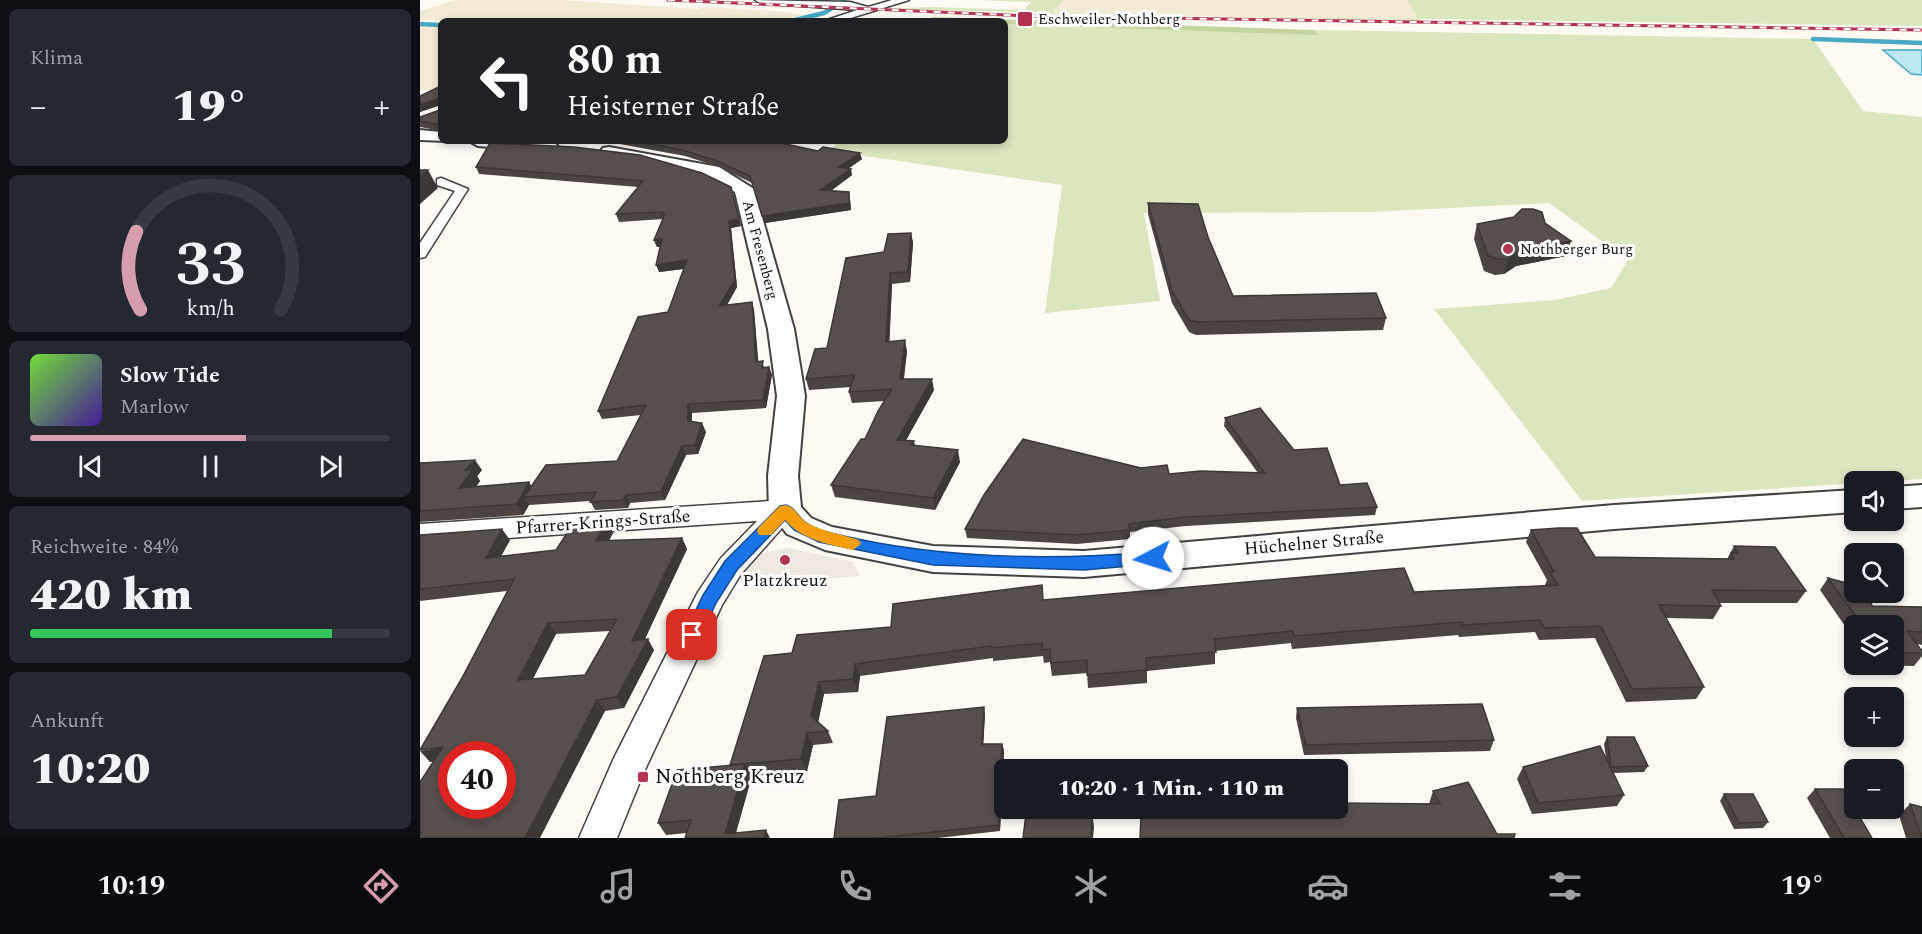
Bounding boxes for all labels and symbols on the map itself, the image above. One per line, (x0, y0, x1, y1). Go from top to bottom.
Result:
place label: Eschweiler-Nothberg (1038, 8, 1180, 31)
marker: Eschweiler-Nothberg (1016, 10, 1034, 28)
street label: Am Fresenberg (736, 198, 784, 302)
place label: Nothberger Burg (1520, 238, 1633, 261)
marker: Nothberger Burg (1501, 242, 1515, 256)
street label: Pfarrer-Krings-Straße (515, 502, 691, 542)
street label: Hüchelner Straße (1243, 523, 1385, 563)
position arrow (1121, 526, 1185, 590)
marker: Platzkreuz (778, 553, 792, 567)
place label: Platzkreuz (742, 567, 828, 594)
pin (666, 609, 717, 660)
speed limit sign: 40 (438, 741, 516, 819)
place label: Nothberg Kreuz (655, 761, 805, 793)
marker: Nothberg Kreuz (636, 770, 650, 784)

